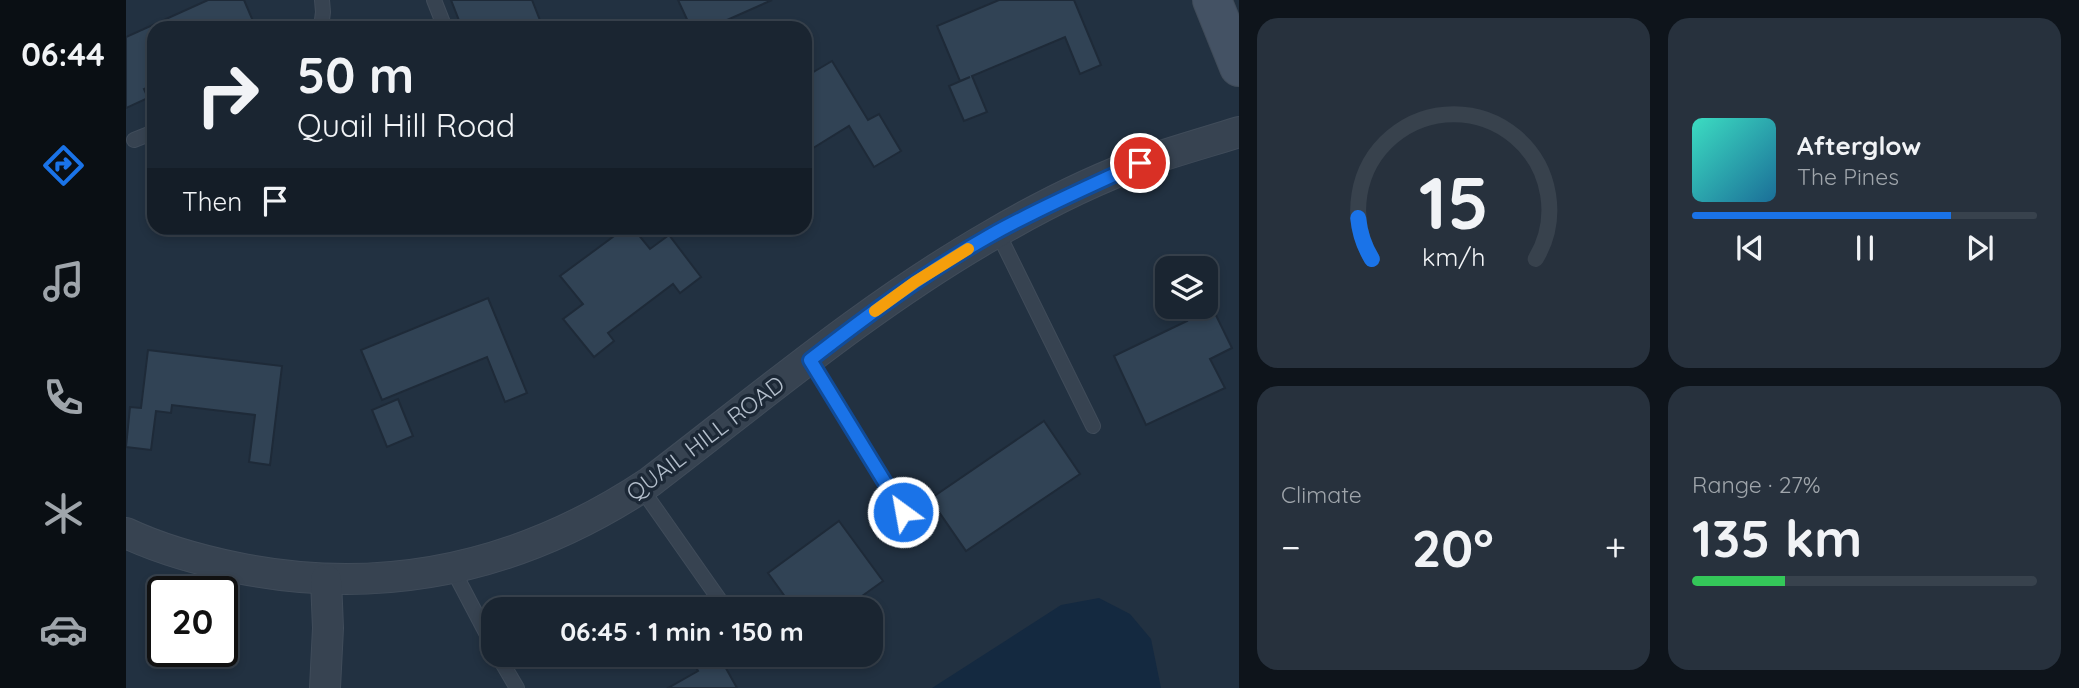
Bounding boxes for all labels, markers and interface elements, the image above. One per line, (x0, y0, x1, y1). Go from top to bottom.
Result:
text: 06:44 (21, 34, 105, 74)
text: 50 m (297, 44, 414, 105)
icon: right (182, 49, 273, 140)
text: Quail Hill Road (297, 105, 515, 145)
text: Afterglow (1797, 129, 1921, 162)
pin (1110, 133, 1170, 193)
icon: directions (39, 141, 88, 190)
icon: arrive (1121, 144, 1159, 182)
text: 15 (1418, 156, 1489, 247)
text: The Pines (1797, 162, 1899, 191)
icon: arrive (256, 182, 294, 220)
text: Then (182, 185, 242, 218)
icon: previous (1731, 229, 1769, 267)
icon: pause (1846, 229, 1884, 267)
icon: next (1961, 229, 1999, 267)
text: km/h (1422, 241, 1485, 272)
map controls (1155, 256, 1218, 319)
button: layers (1155, 256, 1218, 319)
icon: music (39, 257, 88, 306)
street label: QUAIL HILL ROAD (620, 369, 790, 507)
icon: phone (39, 373, 88, 422)
text: Range · 27% (1692, 470, 1821, 499)
position arrow (866, 475, 940, 549)
text: Climate (1281, 480, 1362, 509)
icon: climate (39, 489, 88, 538)
text: 135 km (1692, 505, 1862, 570)
text: 20° (1412, 515, 1494, 580)
text: − (1281, 523, 1301, 571)
text: + (1605, 523, 1626, 571)
speed limit sign: 20 (147, 576, 238, 667)
icon: car (39, 605, 88, 654)
text: 06:45 · 1 min · 150 m (560, 615, 804, 648)

